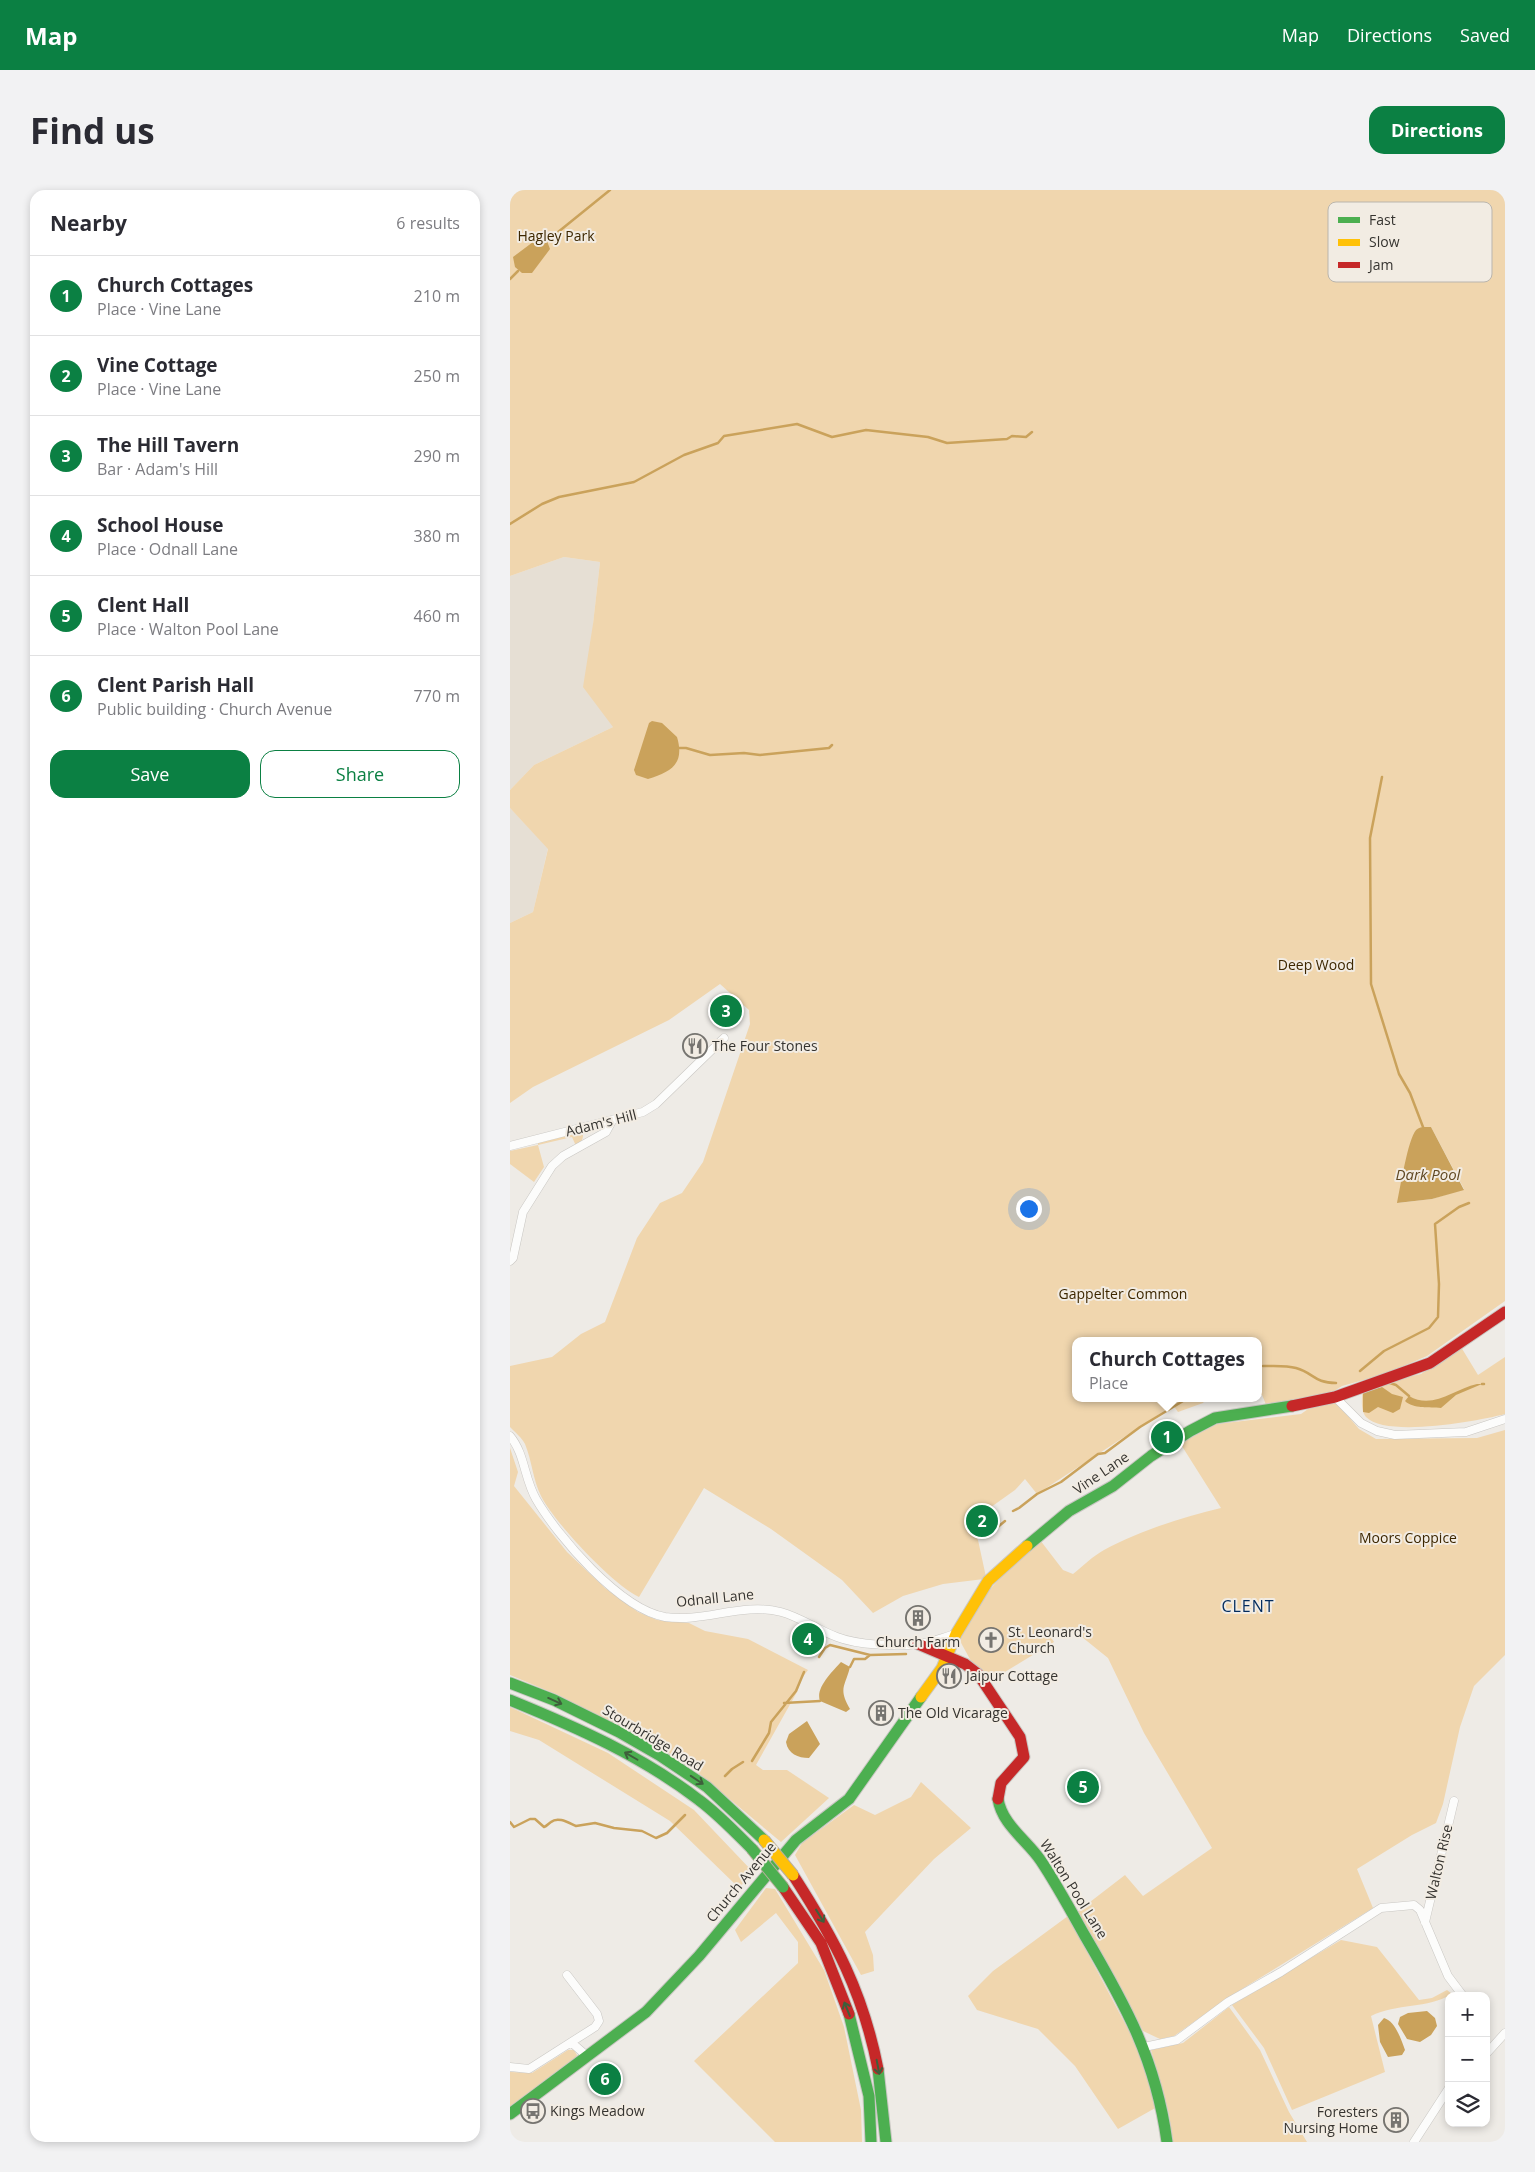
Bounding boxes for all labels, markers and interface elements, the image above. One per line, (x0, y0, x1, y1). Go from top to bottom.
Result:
text: Map (25, 19, 77, 52)
text: Map (1282, 23, 1319, 47)
text: Directions (1347, 23, 1432, 47)
text: Saved (1460, 23, 1510, 47)
button: Directions (1369, 106, 1505, 154)
text: Find us (30, 107, 155, 154)
legend (1328, 202, 1492, 282)
text: Nearby (50, 209, 127, 237)
text: Fast (1369, 210, 1396, 229)
text: 6 results (396, 212, 460, 234)
park label: Hagley Park (517, 226, 595, 245)
text: Slow (1369, 232, 1400, 251)
text: Jam (1367, 255, 1394, 274)
text: Church Cottages (97, 272, 253, 298)
text: 1 (61, 285, 71, 307)
text: 210 m (414, 285, 460, 307)
text: Place · Vine Lane (97, 298, 221, 320)
text: Vine Cottage (97, 352, 218, 378)
text: 2 (61, 365, 71, 387)
text: 250 m (414, 365, 460, 387)
text: Place · Vine Lane (97, 378, 221, 400)
text: The Hill Tavern (97, 432, 239, 458)
text: 3 (61, 445, 71, 467)
text: 290 m (414, 445, 460, 467)
text: Bar · Adam's Hill (97, 458, 218, 480)
text: School House (97, 512, 223, 538)
text: 4 (61, 525, 71, 547)
text: 380 m (414, 525, 460, 547)
text: Place · Odnall Lane (97, 538, 238, 560)
text: Clent Hall (97, 592, 189, 618)
text: 5 (61, 605, 71, 627)
text: 460 m (414, 605, 460, 627)
text: Place · Walton Pool Lane (97, 618, 279, 640)
text: Clent Parish Hall (97, 672, 254, 698)
text: 6 (61, 685, 71, 707)
text: 770 m (414, 685, 460, 707)
text: Public building · Church Avenue (97, 698, 332, 720)
button: Save (50, 750, 250, 798)
button: Share (260, 750, 460, 798)
park label: Deep Wood (1278, 955, 1354, 974)
pin: 3 (710, 992, 742, 1030)
restaurant icon: The Four Stones (682, 1033, 708, 1059)
place label: The Four Stones (712, 1036, 818, 1055)
street label: Adam's Hill (563, 1105, 638, 1140)
water label: Dark Pool (1396, 1164, 1462, 1184)
your location (1016, 1196, 1042, 1222)
park label: Gappelter Common (1059, 1284, 1187, 1303)
popup (1072, 1337, 1262, 1402)
text: Church Cottages (1089, 1346, 1245, 1372)
text: Place (1089, 1372, 1128, 1394)
pin: 1 (1151, 1418, 1183, 1456)
street label: Vine Lane (1069, 1447, 1132, 1498)
pin: 2 (966, 1502, 998, 1540)
park label: Moors Coppice (1359, 1528, 1457, 1547)
street label: Odnall Lane (675, 1584, 755, 1611)
district label: CLENT (1221, 1595, 1275, 1617)
building icon: Church Farm (905, 1605, 931, 1631)
pin: 4 (792, 1620, 824, 1658)
place label: St. Leonard's Church (1008, 1622, 1092, 1657)
church icon: St. Leonard's Church (978, 1627, 1004, 1653)
place label: Church Farm (876, 1632, 960, 1651)
restaurant icon: Jaipur Cottage (936, 1663, 962, 1689)
place label: Jaipur Cottage (964, 1666, 1058, 1685)
one-way arrow (547, 1697, 562, 1707)
street label: Stourbridge Road (599, 1700, 707, 1775)
building icon: The Old Vicarage (868, 1700, 894, 1726)
place label: The Old Vicarage (898, 1703, 1008, 1722)
one-way arrow (624, 1750, 638, 1760)
pin: 5 (1067, 1768, 1099, 1806)
one-way arrow (690, 1775, 704, 1785)
street label: Walton Rise (1421, 1822, 1456, 1901)
street label: Walton Pool Lane (1036, 1835, 1113, 1942)
street label: Church Avenue (701, 1837, 780, 1926)
one-way arrow (815, 1909, 825, 1923)
map controls (1445, 1992, 1490, 2127)
button: + (1445, 1992, 1490, 2037)
one-way arrow (842, 2002, 851, 2017)
button: − (1445, 2037, 1490, 2082)
one-way arrow (873, 2059, 883, 2075)
pin: 6 (589, 2060, 621, 2098)
button: layers (1445, 2082, 1490, 2127)
bus stop icon: Kings Meadow (520, 2098, 546, 2124)
place label: Kings Meadow (550, 2101, 645, 2120)
place label: Foresters Nursing Home (1284, 2102, 1378, 2137)
building icon: Foresters Nursing Home (1383, 2107, 1409, 2133)

